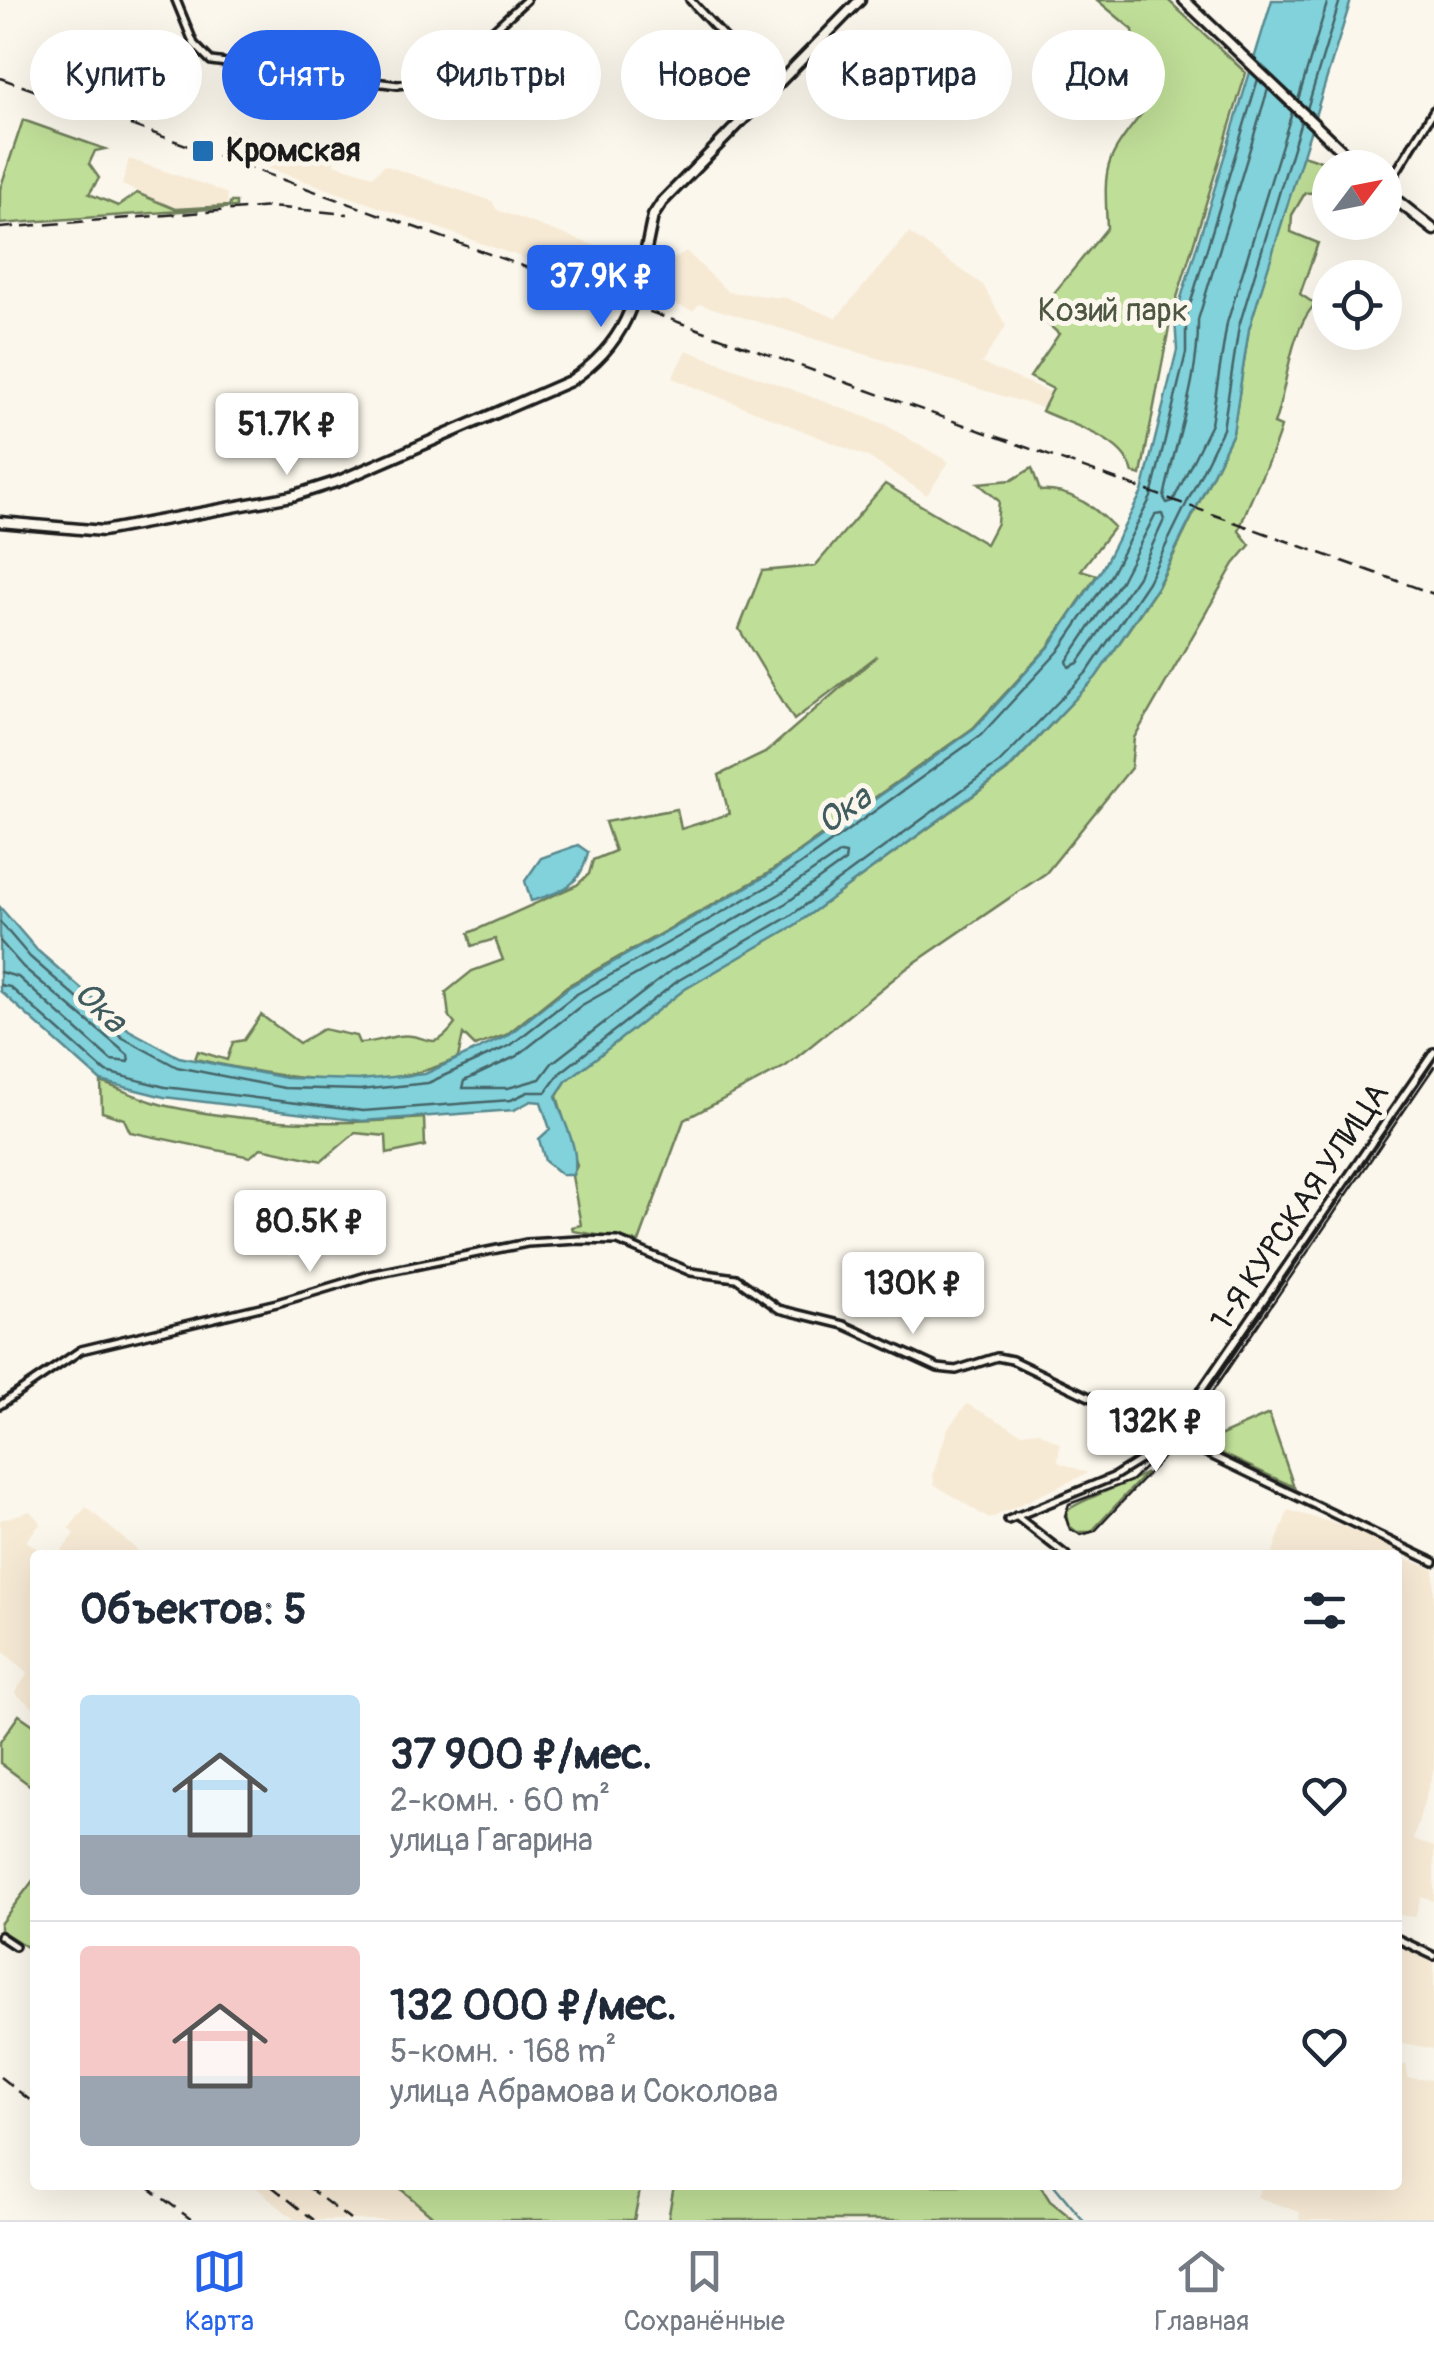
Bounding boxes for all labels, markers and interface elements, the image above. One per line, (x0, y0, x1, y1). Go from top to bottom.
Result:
chip: Купить (30, 30, 202, 120)
chip: Снять (222, 30, 381, 120)
chip: Фильтры (401, 30, 601, 120)
chip: Новое (621, 30, 786, 120)
chip: Квартира (806, 30, 1012, 120)
chip: Дом (1032, 30, 1165, 120)
place label: Кромская (226, 131, 360, 171)
marker: Кромская (190, 138, 216, 164)
north arrow (1312, 150, 1402, 240)
map controls (1312, 150, 1402, 350)
pin: 37.9K ₽ (509, 245, 693, 330)
text: 37.9K ₽ (549, 257, 653, 297)
button: locate (1312, 260, 1402, 350)
park label: Козий парк (1038, 291, 1188, 331)
pin: 51.7K ₽ (195, 393, 379, 478)
text: 51.7K ₽ (237, 405, 337, 445)
water label: Ока (808, 775, 881, 844)
water label: Ока (64, 972, 137, 1044)
street label: 1-Я КУРСКАЯ УЛИЦА (1202, 1075, 1398, 1339)
pin: 80.5K ₽ (218, 1190, 402, 1275)
text: 80.5K ₽ (256, 1202, 364, 1242)
pin: 130K ₽ (832, 1252, 994, 1337)
text: 130K ₽ (864, 1264, 962, 1304)
pin: 132K ₽ (1075, 1390, 1237, 1475)
text: 132K ₽ (1109, 1402, 1203, 1442)
icon: filters (1297, 1583, 1352, 1638)
text: Объектов: 5 (80, 1584, 307, 1636)
text: 37 900 ₽/мес. (390, 1729, 652, 1781)
icon: home (160, 1735, 280, 1855)
icon: heart (1297, 1768, 1352, 1823)
text: 2-комн. · 60 m² (390, 1781, 610, 1821)
text: улица Гагарина (390, 1821, 593, 1861)
text: 132 000 ₽/мес. (390, 1980, 677, 2032)
icon: home (160, 1986, 280, 2106)
icon: heart (1297, 2019, 1352, 2074)
text: 5-комн. · 168 m² (390, 2032, 617, 2072)
text: улица Абрамова и Соколова (390, 2072, 778, 2112)
tab: Карта (185, 2244, 254, 2339)
tab: Сохранённые (623, 2244, 785, 2339)
tab: Главная (1154, 2244, 1249, 2339)

